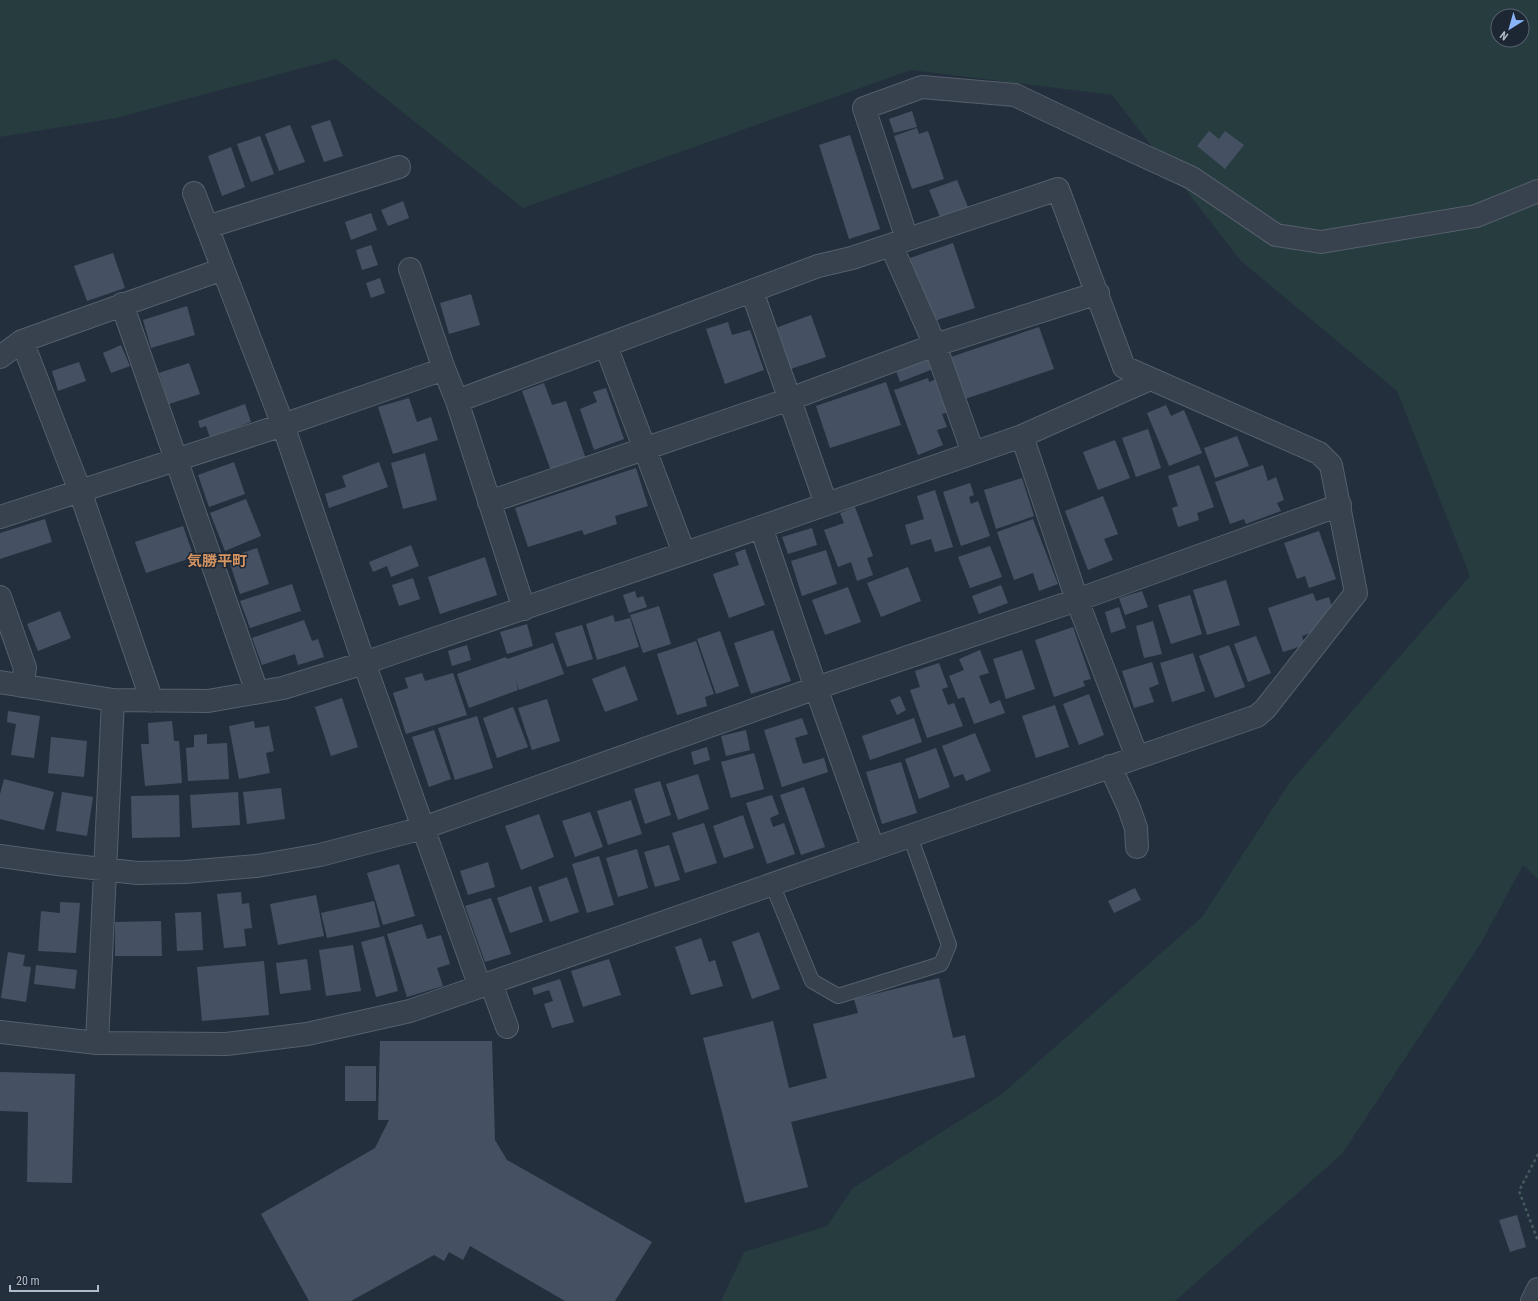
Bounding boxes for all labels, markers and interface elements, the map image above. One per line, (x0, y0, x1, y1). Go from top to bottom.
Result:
north arrow (1490, 8, 1530, 48)
text: N (1497, 28, 1511, 43)
district label: 気勝平町 (187, 552, 247, 570)
scale bar (10, 1267, 98, 1293)
text: 20 m (16, 1274, 40, 1288)

